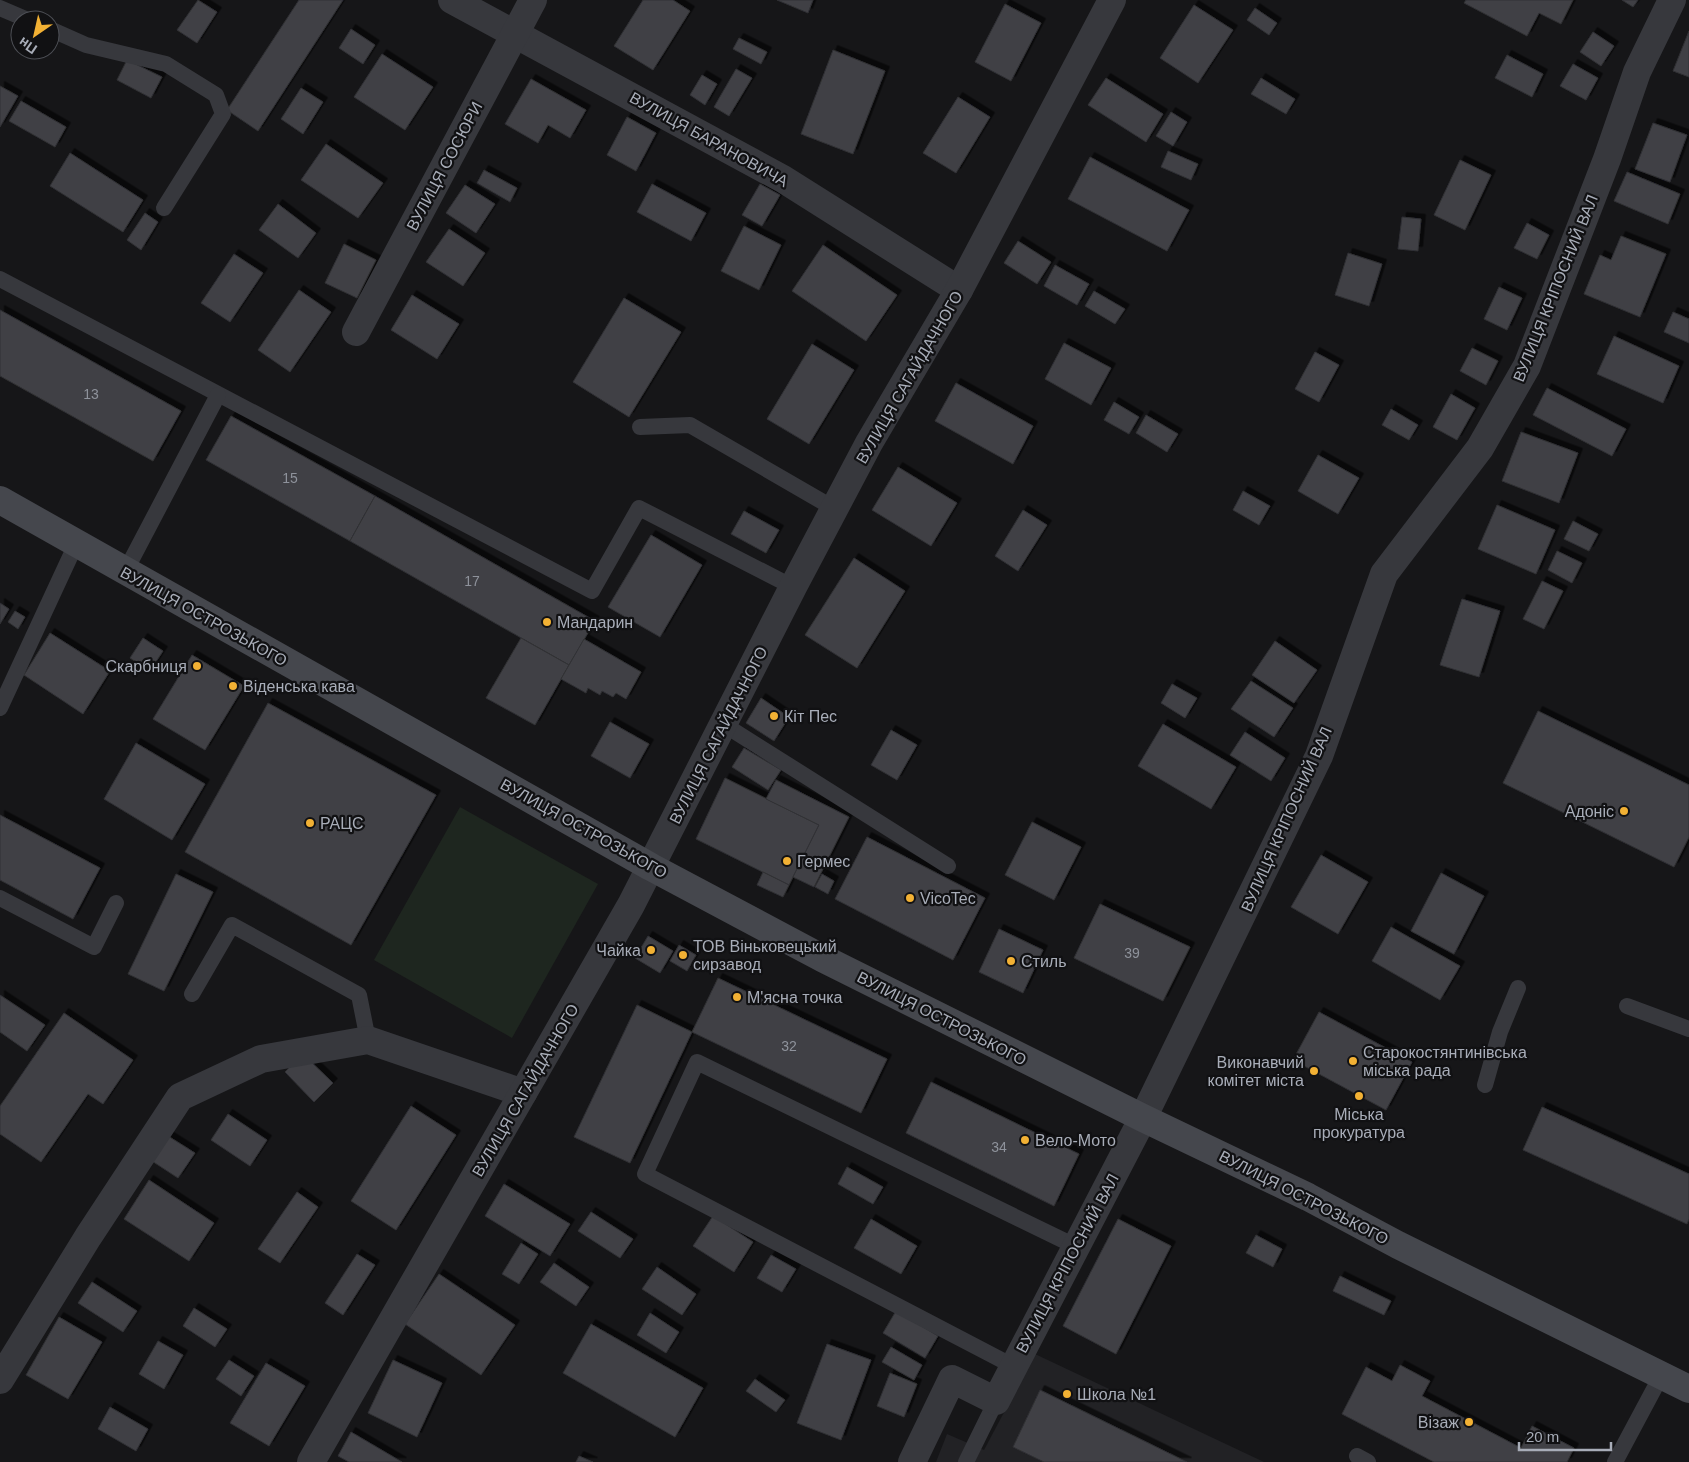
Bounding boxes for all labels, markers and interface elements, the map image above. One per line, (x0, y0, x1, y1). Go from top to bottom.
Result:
north arrow (10, 10, 60, 60)
text: Пн (16, 34, 40, 58)
street label: ВУЛИЦЯ БАРАНОВИЧА (627, 89, 791, 190)
street label: ВУЛИЦЯ СОСЮРИ (403, 99, 486, 233)
street label: ВУЛИЦЯ КРІПОСНИЙ ВАЛ (1509, 192, 1601, 384)
street label: ВУЛИЦЯ САГАЙДАЧНОГО (852, 287, 966, 467)
house number: 13 (83, 386, 99, 402)
house number: 15 (282, 470, 298, 486)
street label: ВУЛИЦЯ ОСТРОЗЬКОГО (118, 564, 290, 669)
house number: 17 (464, 573, 480, 589)
place label: Мандарин (557, 614, 633, 631)
marker: Мандарин (541, 616, 553, 628)
street label: ВУЛИЦЯ САГАЙДАЧНОГО (665, 643, 771, 827)
place label: Скарбниця (106, 658, 187, 675)
marker: Скарбниця (191, 660, 203, 672)
place label: Віденська кава (243, 678, 355, 695)
marker: Віденська кава (227, 680, 239, 692)
place label: Кіт Пес (784, 708, 837, 725)
marker: Кіт Пес (768, 710, 780, 722)
street label: ВУЛИЦЯ КРІПОСНИЙ ВАЛ (1237, 724, 1335, 914)
street label: ВУЛИЦЯ ОСТРОЗЬКОГО (498, 776, 670, 881)
place label: Адоніс (1565, 803, 1614, 820)
marker: Адоніс (1618, 805, 1630, 817)
place label: РАЦС (320, 815, 364, 832)
marker: РАЦС (304, 817, 316, 829)
place label: Гермес (797, 853, 850, 870)
marker: Гермес (781, 855, 793, 867)
place label: VicoTec (920, 890, 976, 907)
marker: VicoTec (904, 892, 916, 904)
place label: ТОВ Віньковецький сирзавод (693, 938, 837, 973)
place label: Чайка (596, 942, 641, 959)
marker: Чайка (645, 944, 657, 956)
house number: 39 (1124, 945, 1140, 961)
marker: ТОВ Віньковецький сирзавод (677, 949, 689, 961)
place label: Стиль (1021, 953, 1067, 970)
marker: Стиль (1005, 955, 1017, 967)
street label: ВУЛИЦЯ ОСТРОЗЬКОГО (854, 968, 1029, 1069)
place label: М'ясна точка (747, 989, 843, 1006)
marker: М'ясна точка (731, 991, 743, 1003)
street label: ВУЛИЦЯ САГАЙДАЧНОГО (468, 1000, 582, 1180)
house number: 32 (781, 1038, 797, 1054)
place label: Старокостянтинівська міська рада (1363, 1044, 1527, 1079)
place label: Виконавчий комітет міста (1207, 1054, 1304, 1089)
marker: Старокостянтинівська міська рада (1347, 1055, 1359, 1067)
marker: Виконавчий комітет міста (1308, 1065, 1320, 1077)
marker: Міська прокуратура (1353, 1090, 1365, 1102)
place label: Міська прокуратура (1313, 1106, 1405, 1141)
place label: Вело-Мото (1035, 1132, 1116, 1149)
marker: Вело-Мото (1019, 1134, 1031, 1146)
house number: 34 (991, 1139, 1007, 1155)
street label: ВУЛИЦЯ ОСТРОЗЬКОГО (1216, 1147, 1391, 1248)
street label: ВУЛИЦЯ КРІПОСНИЙ ВАЛ (1012, 1170, 1122, 1356)
place label: Школа №1 (1077, 1386, 1156, 1403)
marker: Школа №1 (1061, 1388, 1073, 1400)
place label: Візаж (1418, 1414, 1459, 1431)
marker: Візаж (1463, 1416, 1475, 1428)
scale bar (1519, 1420, 1612, 1452)
text: 20 m (1526, 1428, 1559, 1445)

